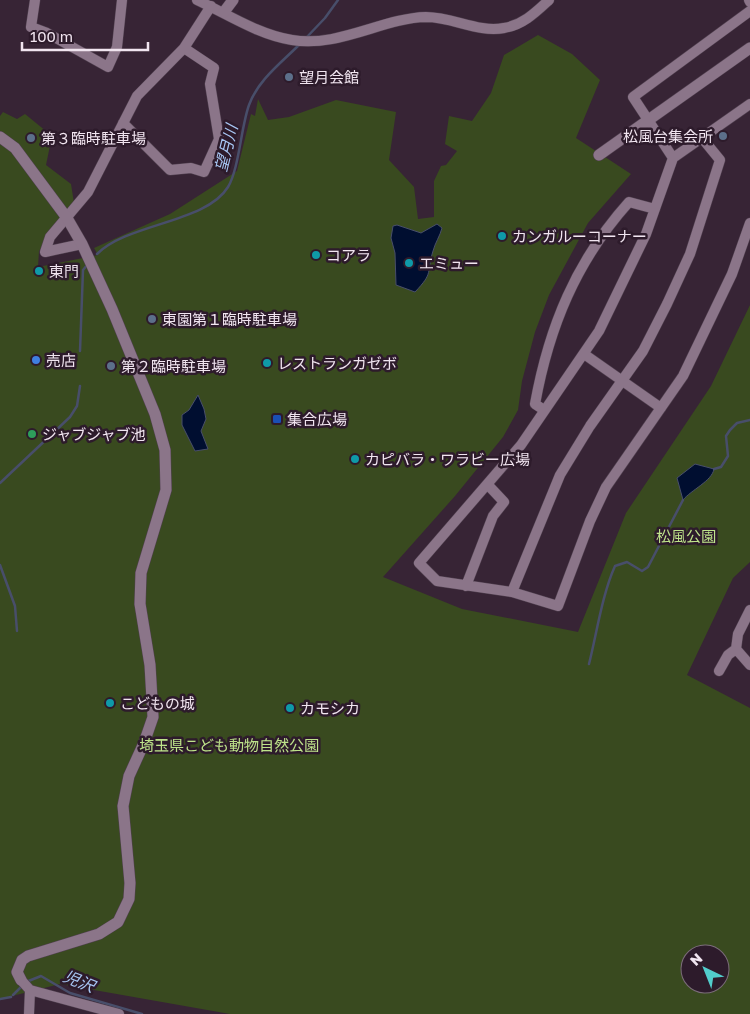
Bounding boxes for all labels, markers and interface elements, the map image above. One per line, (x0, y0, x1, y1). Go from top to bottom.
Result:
scale bar (22, 20, 149, 52)
text: 100 m (30, 27, 73, 45)
place label: 望月会館 (299, 68, 359, 86)
marker: 望月会館 (283, 71, 295, 83)
water label: 望月川 (210, 120, 242, 174)
place label: 松風台集会所 (623, 127, 713, 145)
place label: 第３臨時駐車場 (41, 129, 146, 147)
marker: 松風台集会所 (717, 130, 729, 142)
marker: 第３臨時駐車場 (25, 132, 37, 144)
place label: カンガルーコーナー (512, 227, 647, 245)
marker: カンガルーコーナー (496, 230, 508, 242)
place label: コアラ (326, 246, 371, 264)
marker: コアラ (310, 249, 322, 261)
place label: エミュー (419, 254, 479, 272)
marker: エミュー (403, 257, 415, 269)
place label: 東門 (49, 262, 79, 280)
marker: 東門 (33, 265, 45, 277)
place label: 東園第１臨時駐車場 (162, 310, 297, 328)
marker: 東園第１臨時駐車場 (146, 313, 158, 325)
place label: 売店 (46, 351, 76, 369)
marker: 売店 (30, 354, 42, 366)
place label: レストランガゼボ (277, 354, 397, 372)
place label: 第２臨時駐車場 (121, 357, 226, 375)
marker: レストランガゼボ (261, 357, 273, 369)
marker: 第２臨時駐車場 (105, 360, 117, 372)
place label: 集合広場 (287, 410, 347, 428)
marker: 集合広場 (271, 413, 283, 425)
place label: ジャブジャブ池 (42, 425, 146, 443)
marker: ジャブジャブ池 (26, 428, 38, 440)
place label: カピバラ・ワラビー広場 (365, 450, 530, 468)
marker: カピバラ・ワラビー広場 (349, 453, 361, 465)
park label: 松風公園 (656, 527, 716, 545)
place label: こどもの城 (120, 694, 195, 712)
marker: こどもの城 (104, 697, 116, 709)
place label: カモシカ (300, 699, 360, 717)
marker: カモシカ (284, 702, 296, 714)
park label: 埼玉県こども動物自然公園 (139, 736, 319, 754)
north arrow (680, 944, 730, 994)
text: N (686, 949, 705, 969)
water label: 児沢 (60, 966, 99, 997)

